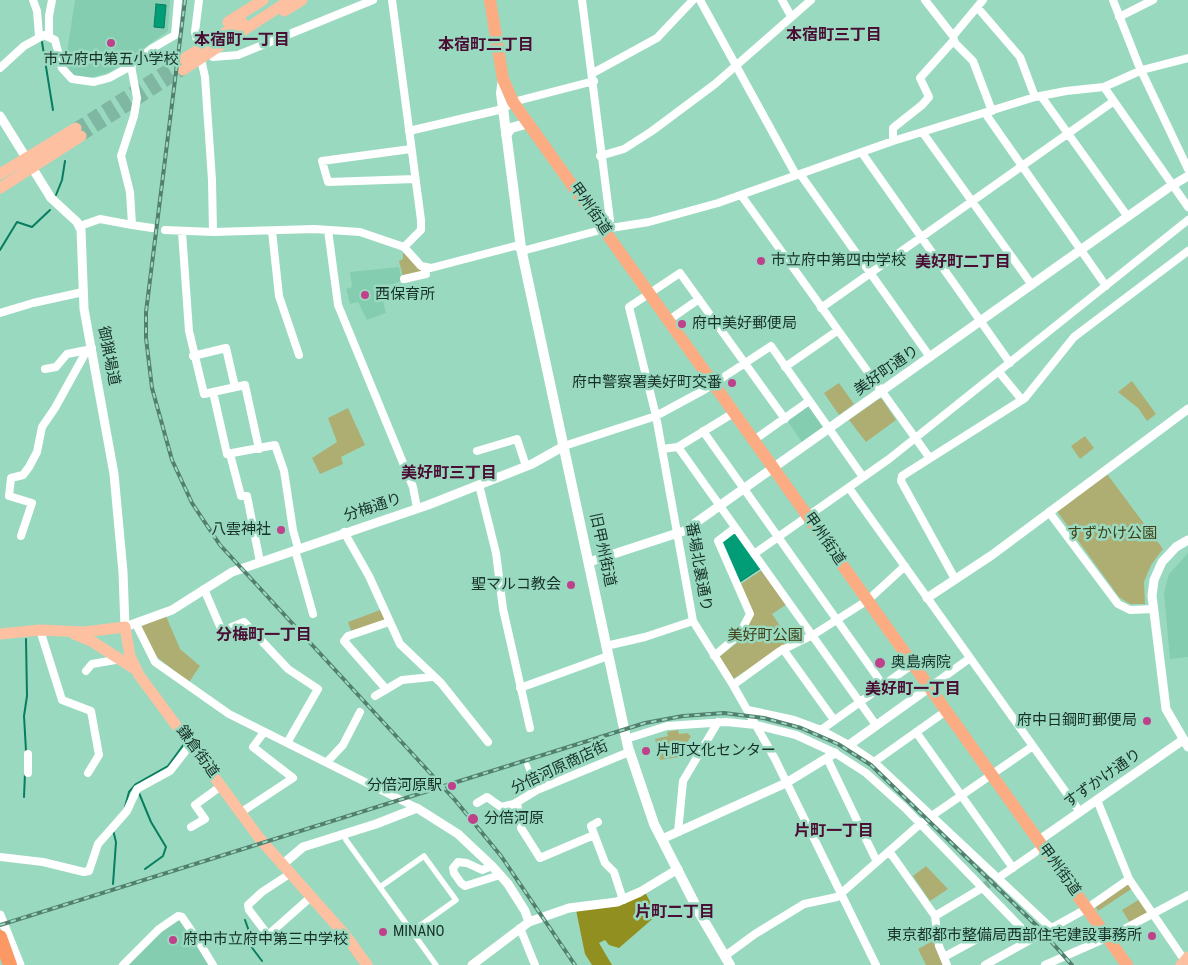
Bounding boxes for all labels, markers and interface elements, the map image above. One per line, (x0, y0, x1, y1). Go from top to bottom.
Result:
district label: 本宿町三丁目 (786, 26, 882, 46)
district label: 本宿町一丁目 (194, 31, 290, 51)
district label: 本宿町二丁目 (438, 36, 534, 56)
marker: 市立府中第五小学校 (105, 37, 117, 49)
place label: 市立府中第五小学校 (44, 51, 178, 69)
street label: 甲州街道 (565, 179, 615, 239)
place label: 市立府中第四中学校 (771, 252, 906, 270)
district label: 美好町二丁目 (915, 253, 1011, 273)
marker: 市立府中第四中学校 (755, 255, 767, 267)
place label: 西保育所 (375, 286, 435, 304)
marker: 西保育所 (359, 289, 371, 301)
place label: 府中美好郵便局 (692, 315, 797, 333)
marker: 府中美好郵便局 (676, 318, 688, 330)
street label: 御猟場道 (93, 325, 123, 387)
street label: 美好町通り (851, 342, 923, 400)
place label: 府中警察署美好町交番 (572, 374, 722, 392)
marker: 府中警察署美好町交番 (726, 377, 738, 389)
district label: 美好町三丁目 (401, 464, 497, 484)
street label: 分梅通り (342, 490, 404, 526)
street label: 甲州街道 (799, 509, 849, 569)
street label: 旧甲州街道 (585, 511, 619, 589)
place label: 八雲神社 (211, 521, 271, 539)
street label: 番場北裏通り (681, 521, 715, 613)
marker: 八雲神社 (275, 524, 287, 536)
park label: すずかけ公園 (1067, 525, 1157, 543)
place label: 聖マルコ教会 (471, 576, 561, 594)
marker: 聖マルコ教会 (565, 579, 577, 591)
district label: 分梅町一丁目 (216, 626, 312, 646)
park label: 美好町公園 (728, 627, 802, 645)
place label: 奥島病院 (891, 654, 951, 672)
marker: 奥島病院 (873, 656, 887, 670)
district label: 美好町一丁目 (865, 680, 961, 700)
place label: 府中日鋼町郵便局 (1017, 712, 1137, 730)
marker: 府中日鋼町郵便局 (1141, 715, 1153, 727)
street label: 鎌倉街道 (172, 722, 222, 782)
street label: 分倍河原商店街 (509, 738, 611, 798)
place label: 片町文化センター (656, 742, 776, 760)
marker: 片町文化センター (640, 745, 652, 757)
street label: すずかけ通り (1061, 746, 1145, 812)
place label: 分倍河原駅 (367, 777, 442, 795)
marker: 分倍河原駅 (446, 780, 458, 792)
place label: 分倍河原 (484, 810, 544, 828)
marker: 分倍河原 (466, 812, 480, 826)
district label: 片町一丁目 (794, 822, 874, 842)
street label: 甲州街道 (1034, 840, 1084, 900)
district label: 片町二丁目 (635, 903, 715, 923)
place label: MINANO (393, 923, 444, 941)
marker: MINANO (377, 926, 389, 938)
place label: 東京都都市整備局西部住宅建設事務所 (887, 927, 1142, 945)
marker: 東京都都市整備局西部住宅建設事務所 (1146, 930, 1158, 942)
place label: 府中市立府中第三中学校 (183, 931, 348, 949)
marker: 府中市立府中第三中学校 (167, 934, 179, 946)

